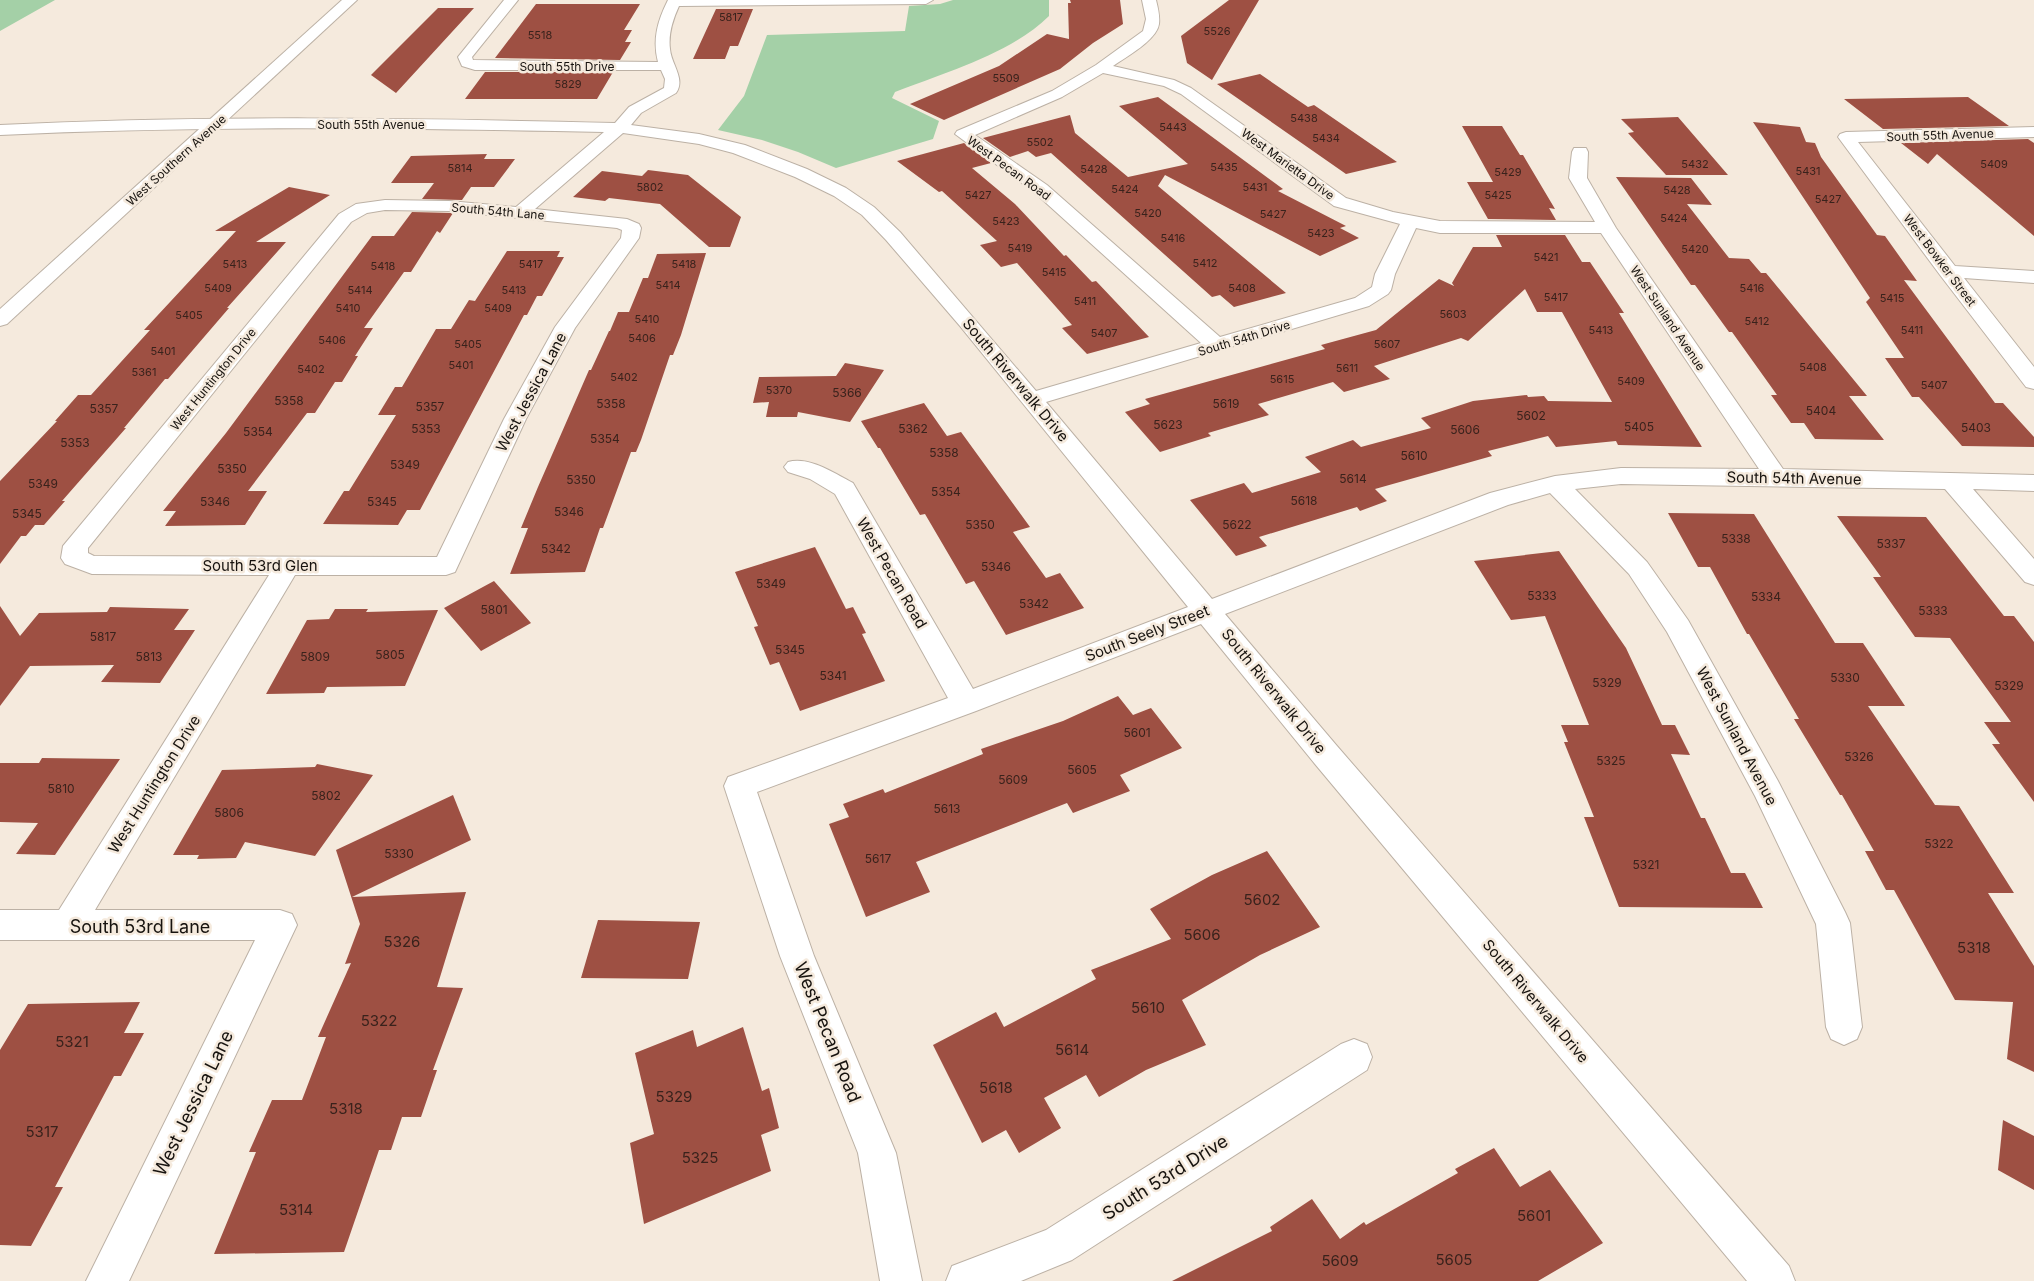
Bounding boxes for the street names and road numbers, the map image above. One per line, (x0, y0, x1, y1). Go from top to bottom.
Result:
street label: South 55th Drive (519, 59, 615, 74)
street label: West Southern Avenue (123, 111, 229, 209)
street label: South 55th Avenue (317, 117, 425, 132)
street label: West Marietta Drive (1238, 125, 1338, 203)
street label: South 55th Avenue (1886, 126, 1994, 144)
street label: West Pecan Road (964, 133, 1054, 203)
street label: South 54th Lane (451, 199, 545, 223)
street label: West Bowker Street (1900, 211, 1980, 309)
street label: West Sunland Avenue (1627, 263, 1709, 373)
street label: South Riverwalk Drive (959, 314, 1073, 446)
street label: South 54th Drive (1196, 317, 1292, 359)
street label: West Huntington Drive (167, 325, 259, 433)
street label: West Jessica Lane (492, 329, 570, 455)
street label: South 54th Avenue (1726, 467, 1862, 489)
street label: West Pecan Road (853, 514, 931, 632)
street label: South 53rd Glen (202, 556, 318, 575)
street label: South Seely Street (1082, 601, 1212, 665)
street label: South Riverwalk Drive (1218, 625, 1330, 757)
street label: West Sunland Avenue (1692, 663, 1782, 809)
street label: West Huntington Drive (104, 711, 204, 857)
street label: South 53rd Lane (70, 916, 210, 937)
street label: South Riverwalk Drive (1479, 935, 1593, 1067)
street label: West Pecan Road (790, 959, 866, 1105)
street label: West Jessica Lane (149, 1027, 237, 1179)
street label: South 53rd Drive (1098, 1130, 1232, 1224)

